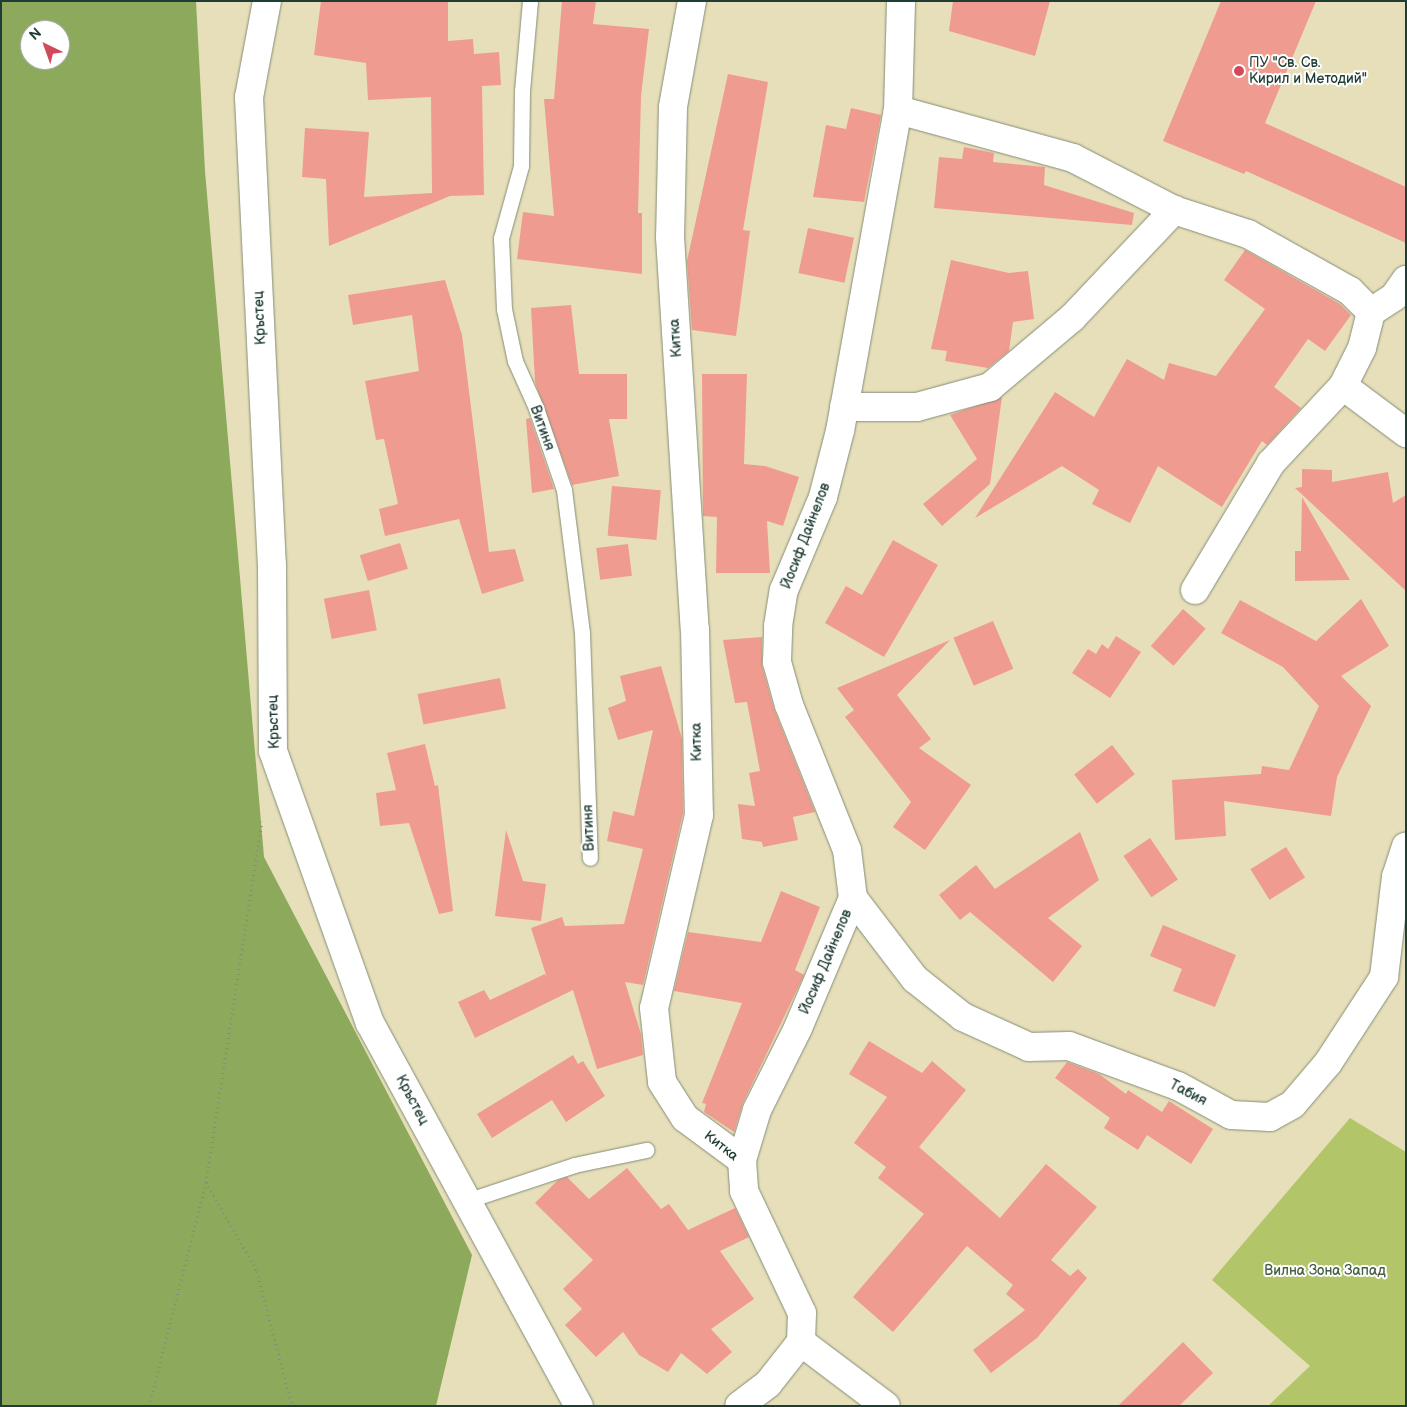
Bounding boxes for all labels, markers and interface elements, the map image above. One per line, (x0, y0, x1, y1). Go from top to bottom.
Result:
north arrow (20, 20, 70, 70)
text: N (26, 24, 45, 44)
place label: ПУ "Св. Св. Кирил и Методий" (1249, 55, 1367, 88)
marker: ПУ "Св. Св. Кирил и Методий" (1233, 65, 1245, 77)
street label: Кръстец (250, 291, 270, 345)
street label: Китка (666, 318, 686, 358)
street label: Витиня (526, 403, 558, 453)
street label: Йосиф Дайнелов (778, 481, 834, 591)
street label: Кръстец (265, 695, 283, 749)
street label: Китка (688, 722, 706, 762)
street label: Витиня (580, 804, 598, 852)
street label: Йосиф Дайнелов (796, 907, 856, 1017)
street label: Кръстец (392, 1072, 432, 1128)
street label: Табия (1167, 1077, 1209, 1109)
street label: Китка (701, 1127, 741, 1165)
park label: Вилна Зона Запад (1264, 1263, 1386, 1279)

